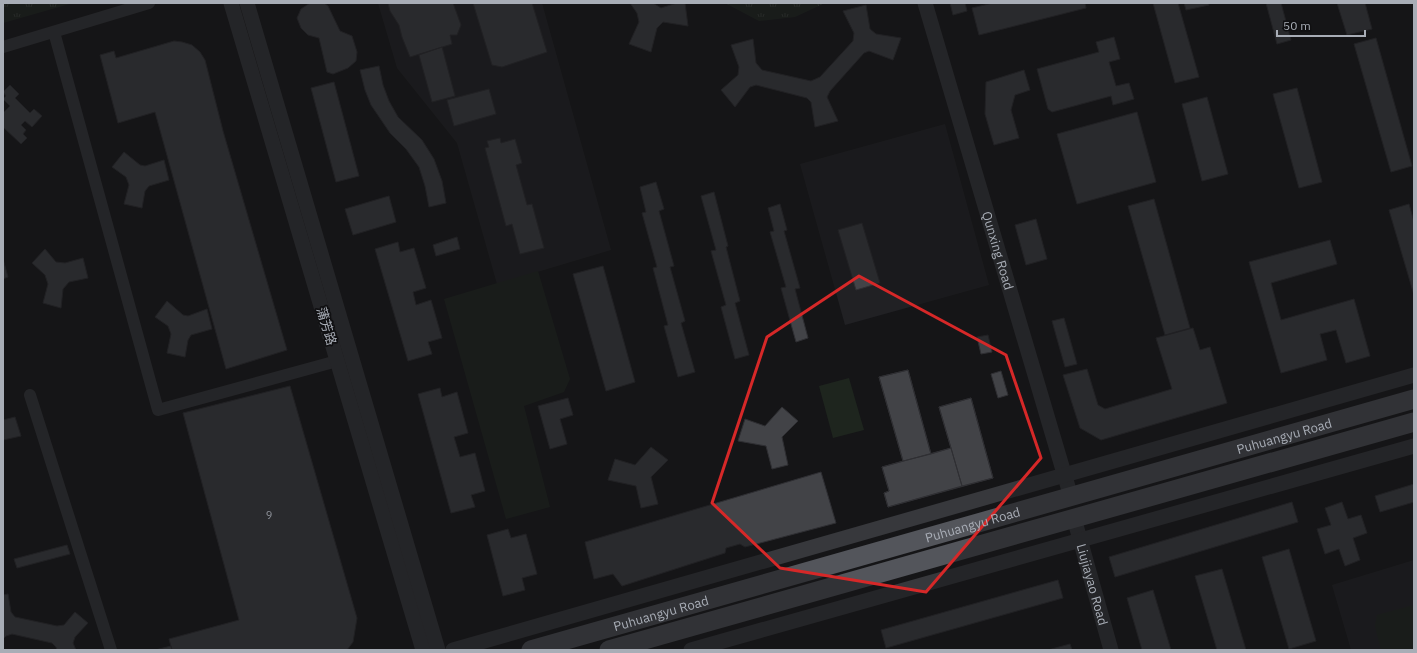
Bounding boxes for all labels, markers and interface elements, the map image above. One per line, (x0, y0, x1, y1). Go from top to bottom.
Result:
scale bar (1277, 12, 1365, 38)
text: 50 m (1283, 18, 1311, 33)
street label: Qunxing Road (978, 209, 1017, 292)
street label: 蒲芳路 (313, 305, 340, 347)
street label: Puhuangyu Road (1235, 415, 1334, 458)
street label: Puhuangyu Road (923, 503, 1022, 547)
house number: 9 (266, 508, 272, 522)
street label: Liujiayao Road (1073, 542, 1112, 627)
street label: Puhuangyu Road (611, 592, 711, 635)

